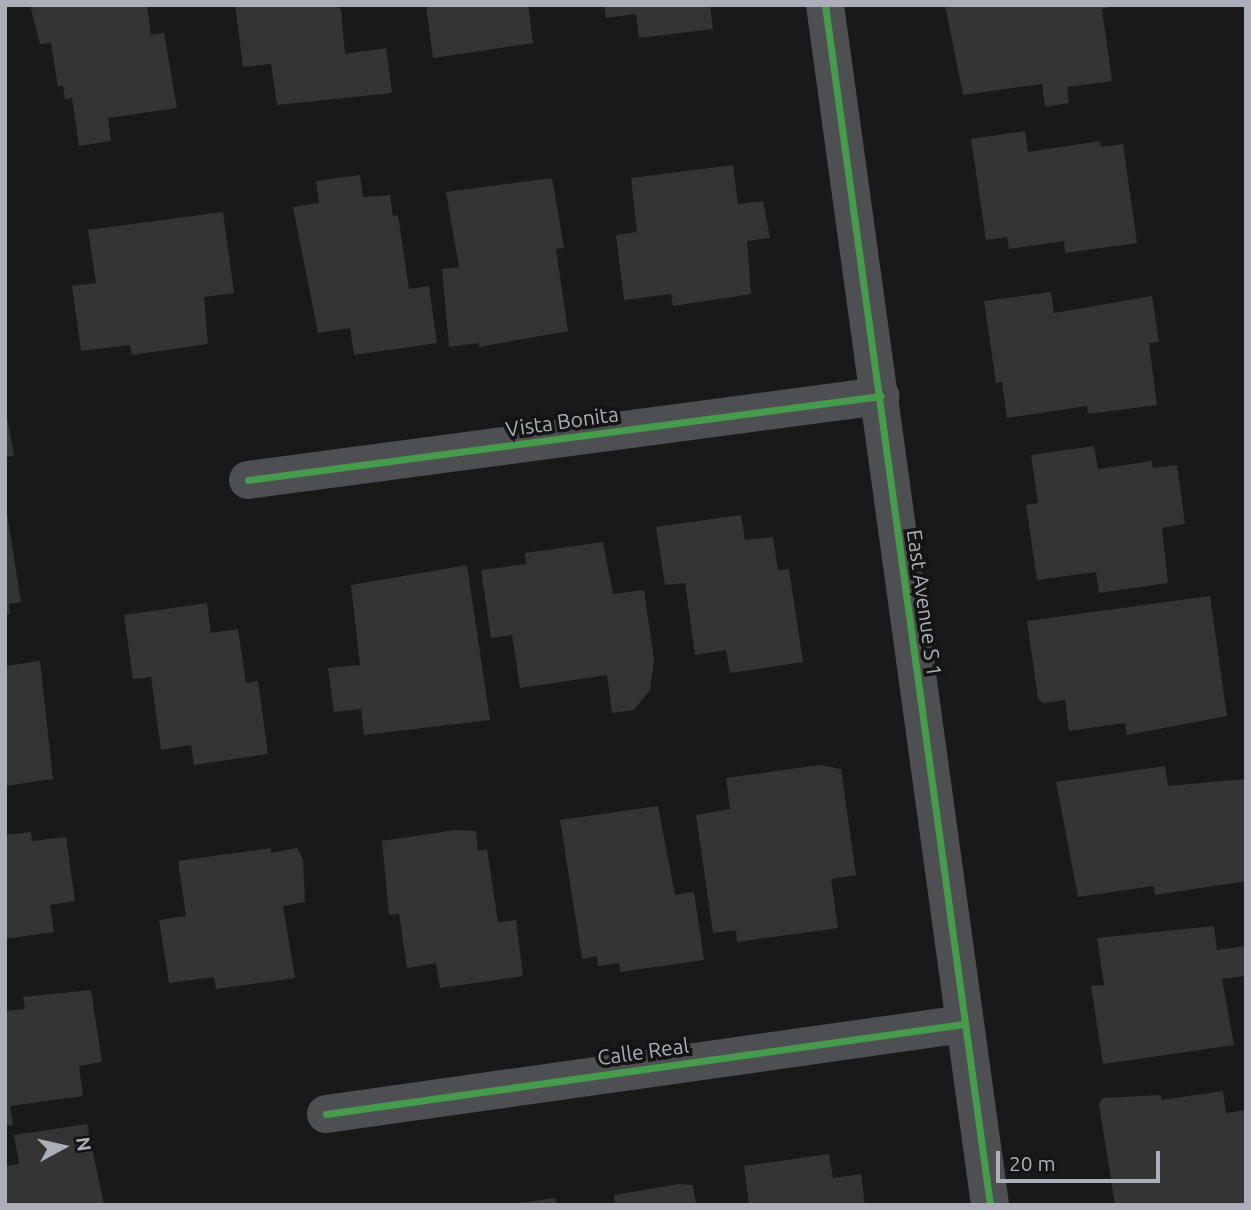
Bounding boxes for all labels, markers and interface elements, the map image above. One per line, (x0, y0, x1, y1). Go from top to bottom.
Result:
street label: Vista Bonita (504, 401, 620, 441)
street label: East Avenue S 1 (902, 528, 948, 678)
street label: Calle Real (596, 1032, 690, 1070)
north arrow (28, 1112, 98, 1182)
text: N (72, 1136, 96, 1153)
scale bar (999, 1136, 1164, 1180)
text: 20 m (1009, 1151, 1056, 1175)

